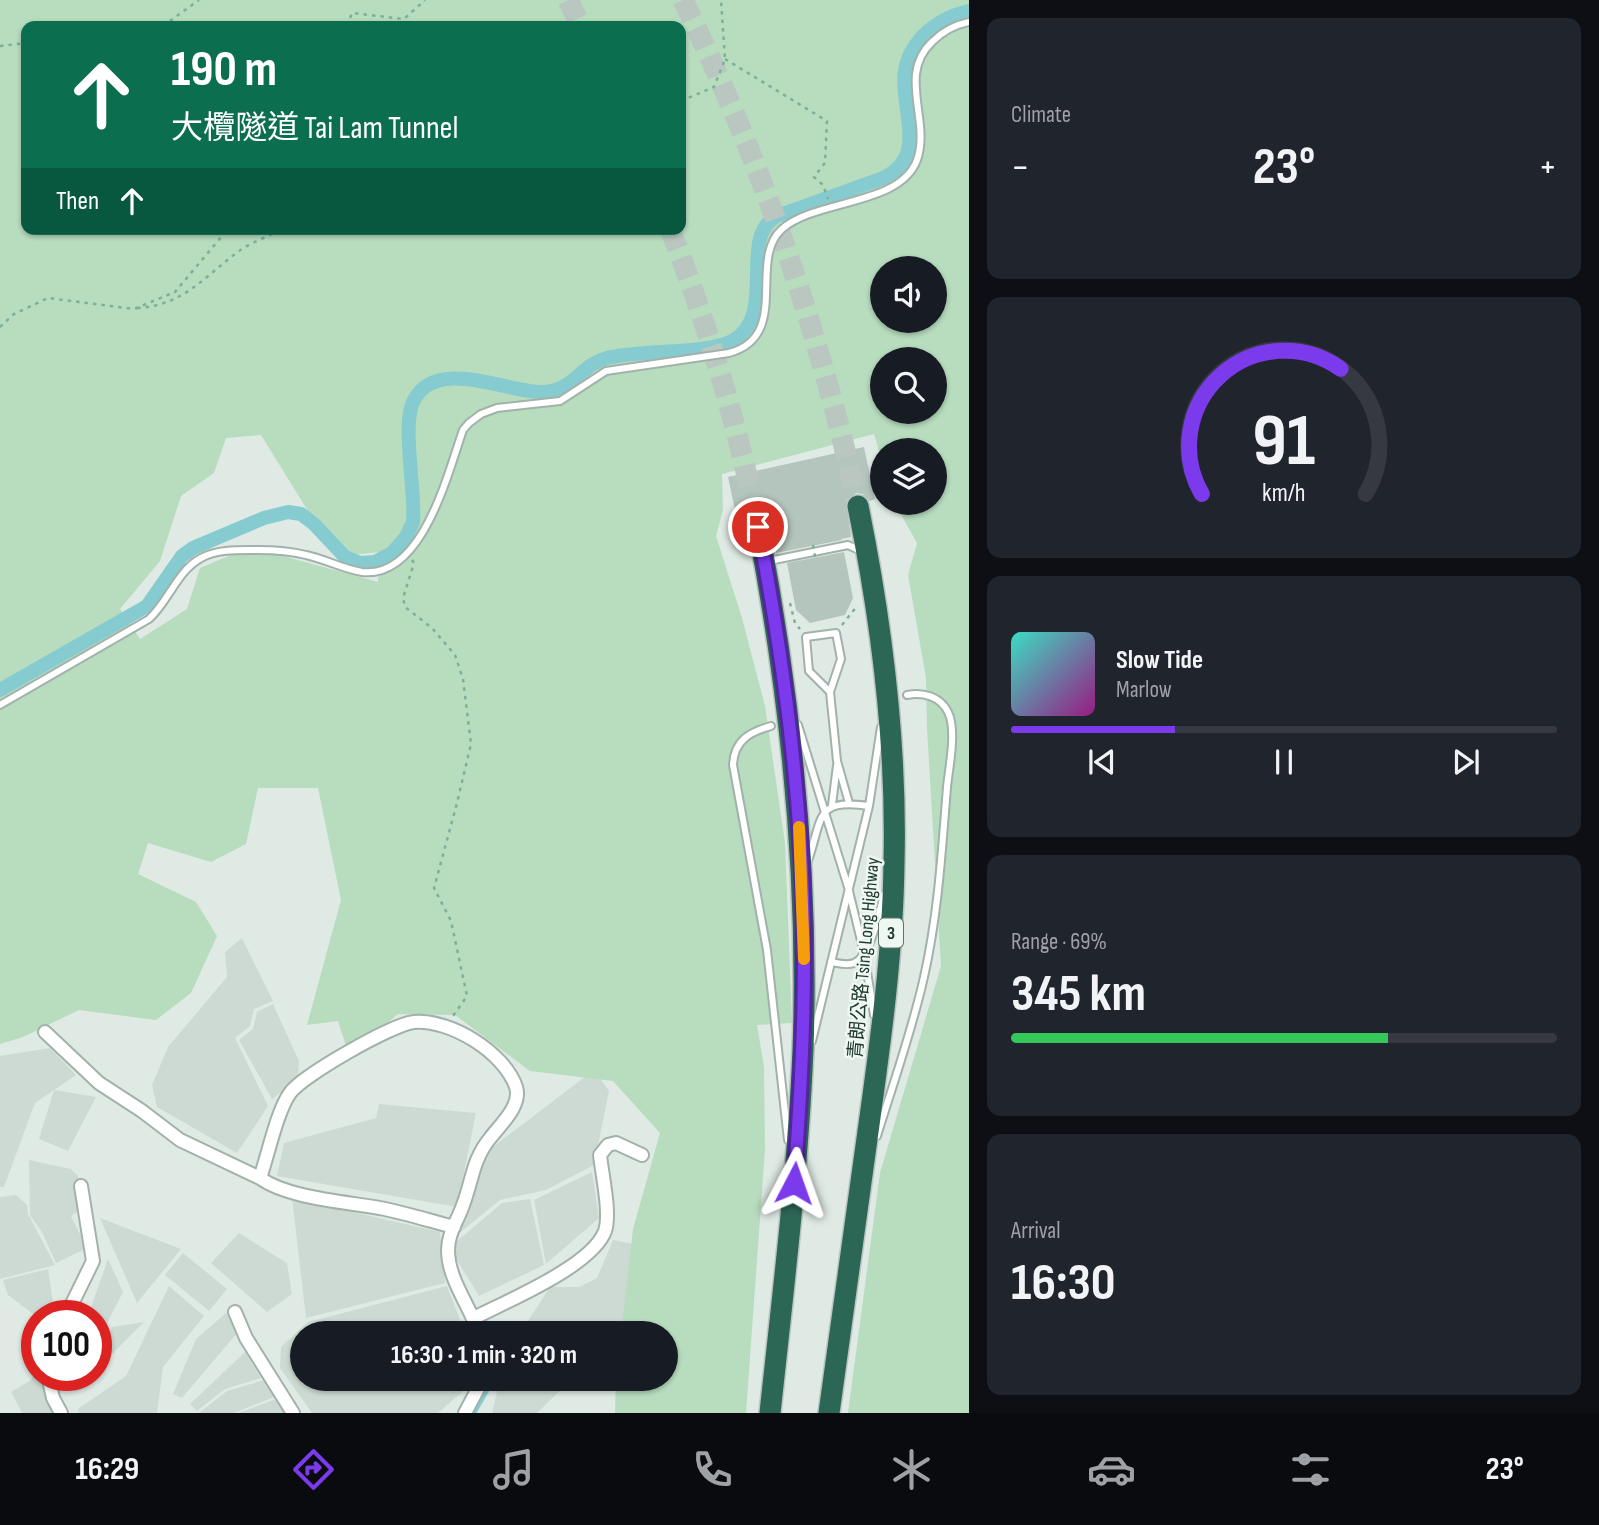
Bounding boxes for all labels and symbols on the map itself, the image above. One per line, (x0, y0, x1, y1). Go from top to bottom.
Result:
pin (728, 497, 788, 557)
street label: 青朗公路 Tsing Long Highway (844, 856, 885, 1060)
road number: 3 (879, 918, 903, 948)
position arrow (757, 1146, 831, 1220)
speed limit sign: 100 (21, 1300, 112, 1391)

